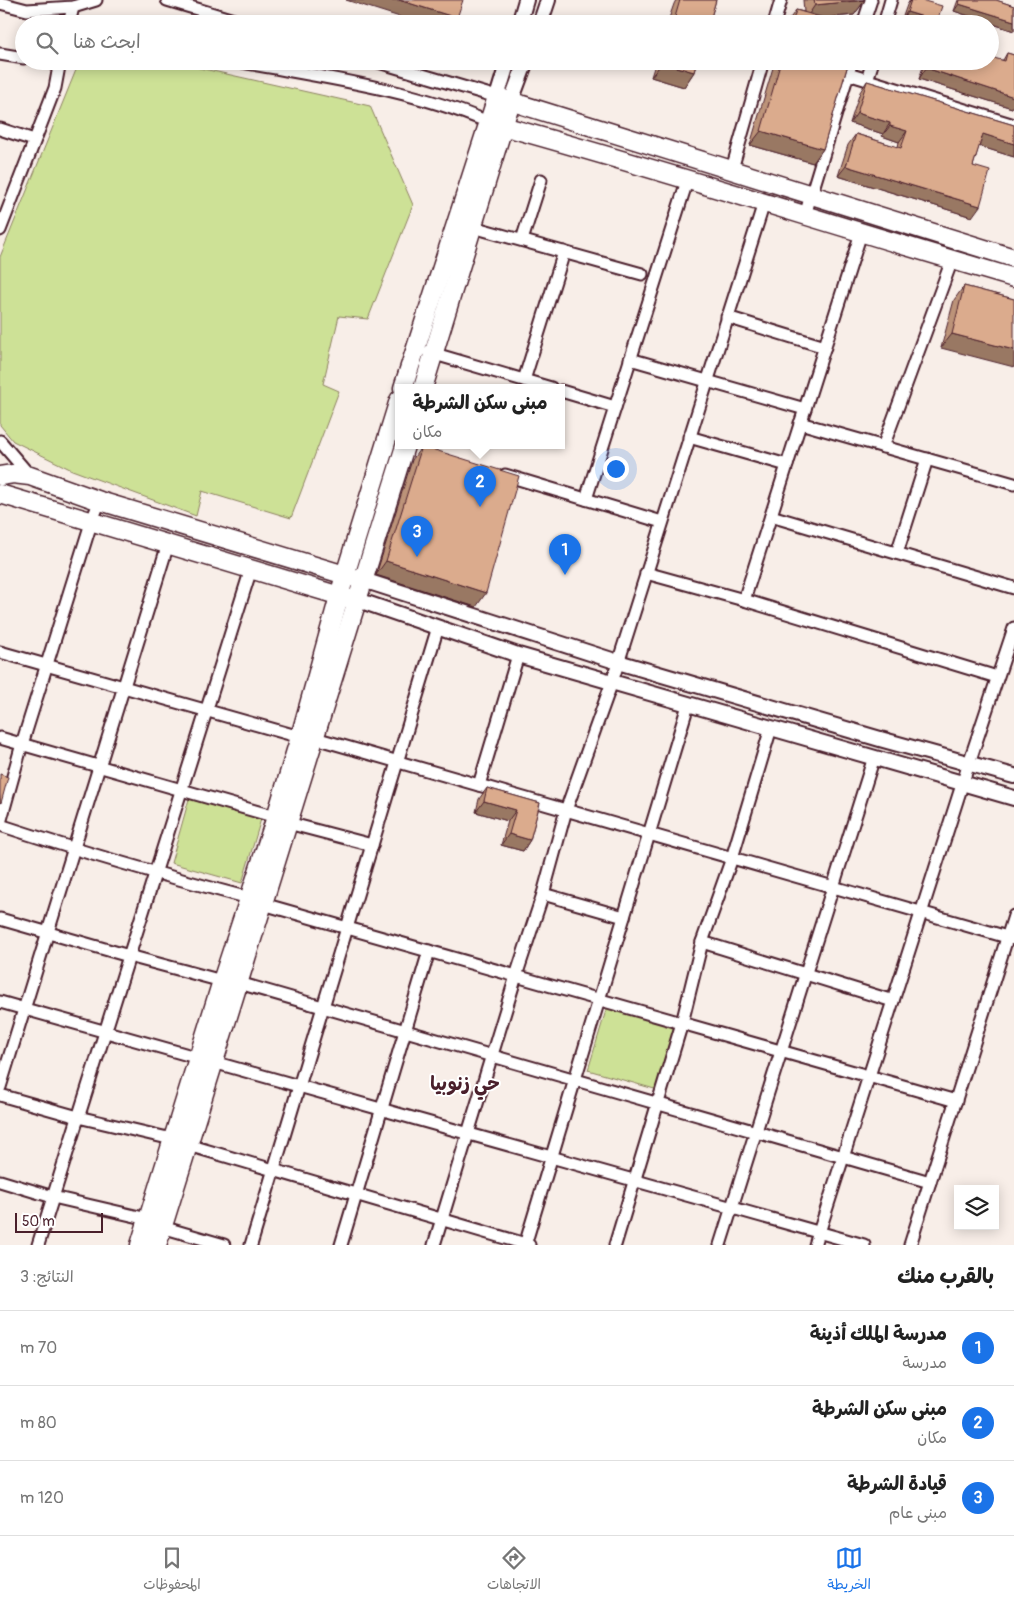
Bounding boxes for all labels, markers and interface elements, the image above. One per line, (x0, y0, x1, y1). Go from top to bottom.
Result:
search box (15, 15, 999, 70)
icon: search (33, 29, 61, 57)
text: ابحث هنا (73, 30, 141, 54)
popup (395, 384, 565, 449)
text: مبنى سكن الشرطة (413, 391, 547, 415)
text: مكان (413, 422, 442, 442)
your location (603, 456, 629, 482)
pin: 2 (464, 466, 496, 507)
pin: 3 (401, 516, 433, 557)
pin: 1 (549, 534, 581, 575)
district label: حي زنوبيا (430, 1072, 500, 1100)
map controls (954, 1185, 999, 1230)
button: layers (954, 1185, 999, 1230)
scale bar (15, 1210, 102, 1233)
text: 50 m (22, 1213, 55, 1230)
text: بالقرب منك (897, 1263, 994, 1290)
text: النتائج: 3 (20, 1267, 74, 1287)
text: مدرسة الملك أذينة (810, 1322, 947, 1346)
text: 70 m (20, 1338, 57, 1358)
text: 1 (975, 1338, 981, 1358)
text: مدرسة (902, 1353, 947, 1373)
text: مبنى سكن الشرطة (812, 1397, 947, 1421)
text: 80 m (20, 1413, 57, 1433)
text: 2 (974, 1413, 982, 1433)
text: مكان (917, 1428, 947, 1448)
text: قيادة الشرطة (847, 1472, 947, 1496)
text: 120 m (20, 1488, 64, 1508)
text: 3 (974, 1488, 982, 1508)
text: مبنى عام (889, 1503, 947, 1523)
tab: المحفوظات (143, 1544, 201, 1597)
tab: الاتجاهات (487, 1544, 541, 1597)
tab: الخريطة (827, 1544, 871, 1597)

